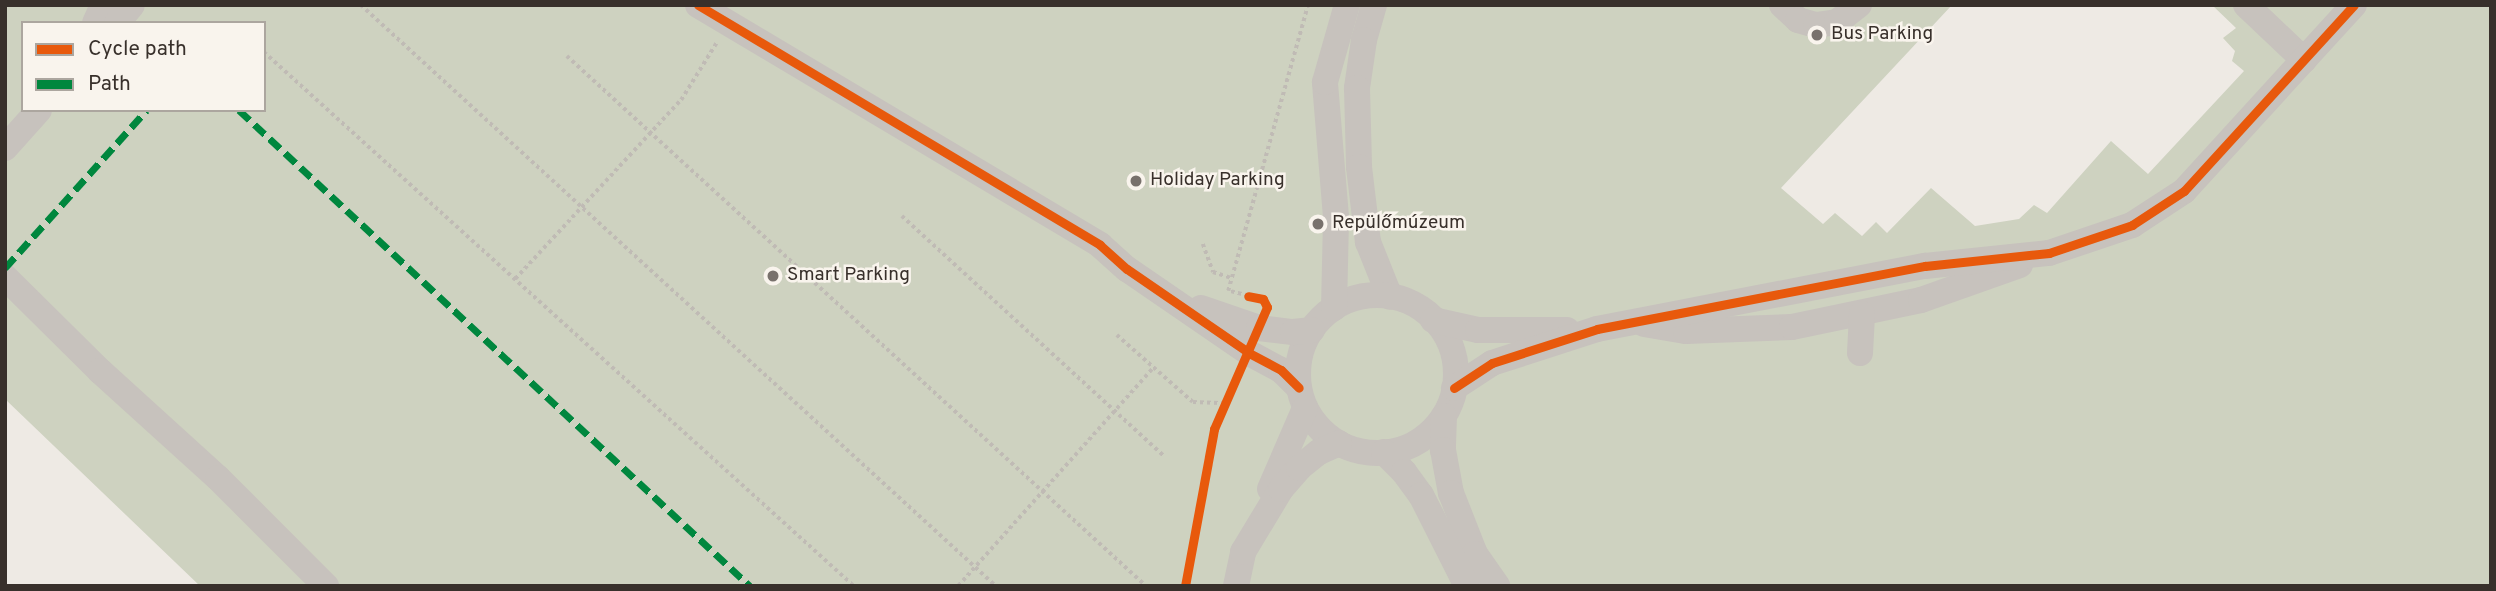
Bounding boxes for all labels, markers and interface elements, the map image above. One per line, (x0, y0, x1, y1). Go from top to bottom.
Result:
legend (21, 21, 266, 112)
place label: Bus Parking (1831, 24, 1933, 46)
marker: Bus Parking (1809, 27, 1825, 43)
text: Cycle path (88, 36, 187, 63)
text: Path (88, 71, 131, 98)
place label: Holiday Parking (1150, 170, 1285, 192)
marker: Holiday Parking (1128, 173, 1144, 189)
place label: Repülőmúzeum (1332, 213, 1465, 235)
marker: Repülőmúzeum (1310, 216, 1326, 232)
place label: Smart Parking (787, 265, 910, 287)
marker: Smart Parking (765, 268, 781, 284)

